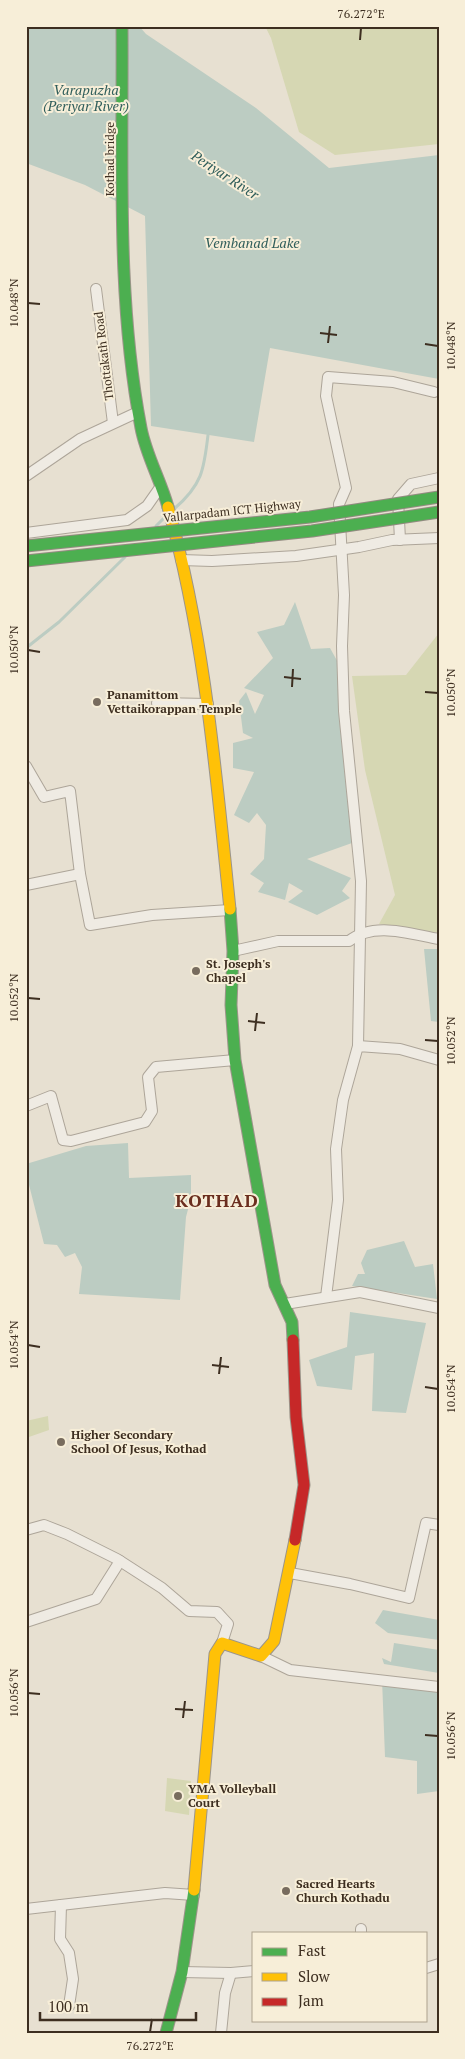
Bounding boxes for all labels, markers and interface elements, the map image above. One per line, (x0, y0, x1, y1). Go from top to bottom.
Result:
text: 76.272°E (337, 6, 385, 21)
water label: Varapuzha (Periyar River) (43, 80, 129, 115)
street label: Kothad bridge (102, 122, 117, 196)
water label: Periyar River (187, 145, 263, 204)
water label: Vembanad Lake (204, 233, 300, 252)
text: 10.048°N (6, 278, 21, 328)
street label: Thottakath Road (91, 310, 116, 401)
text: 10.048°N (443, 321, 458, 371)
street label: Vallarpadam ICT Highway (162, 496, 303, 525)
text: 10.050°N (6, 625, 21, 675)
text: 10.050°N (443, 668, 458, 718)
place label: Panamittom Vettaikorappan Temple (107, 687, 242, 716)
marker: Panamittom Vettaikorappan Temple (91, 696, 103, 708)
place label: St. Joseph's Chapel (206, 956, 271, 985)
marker: St. Joseph's Chapel (190, 965, 202, 977)
text: 10.052°N (6, 973, 21, 1023)
text: 10.052°N (443, 1016, 458, 1066)
district label: KOTHAD (175, 1188, 259, 1212)
text: 10.054°N (6, 1320, 21, 1370)
text: 10.054°N (443, 1364, 458, 1414)
place label: Higher Secondary School Of Jesus, Kothad (71, 1427, 207, 1456)
marker: Higher Secondary School Of Jesus, Kothad (55, 1436, 67, 1448)
text: 10.056°N (6, 1668, 21, 1718)
text: 10.056°N (443, 1711, 458, 1761)
place label: YMA Volleyball Court (188, 1781, 276, 1810)
marker: YMA Volleyball Court (172, 1790, 184, 1802)
place label: Sacred Hearts Church Kothadu (296, 1876, 390, 1905)
marker: Sacred Hearts Church Kothadu (280, 1885, 292, 1897)
legend (252, 1932, 428, 2022)
text: Fast (298, 1940, 326, 1960)
text: Slow (298, 1966, 331, 1986)
scale bar (40, 1989, 196, 2021)
text: Jam (298, 1990, 324, 2010)
text: 100 m (48, 1996, 89, 2016)
text: 76.272°E (126, 2038, 174, 2053)

